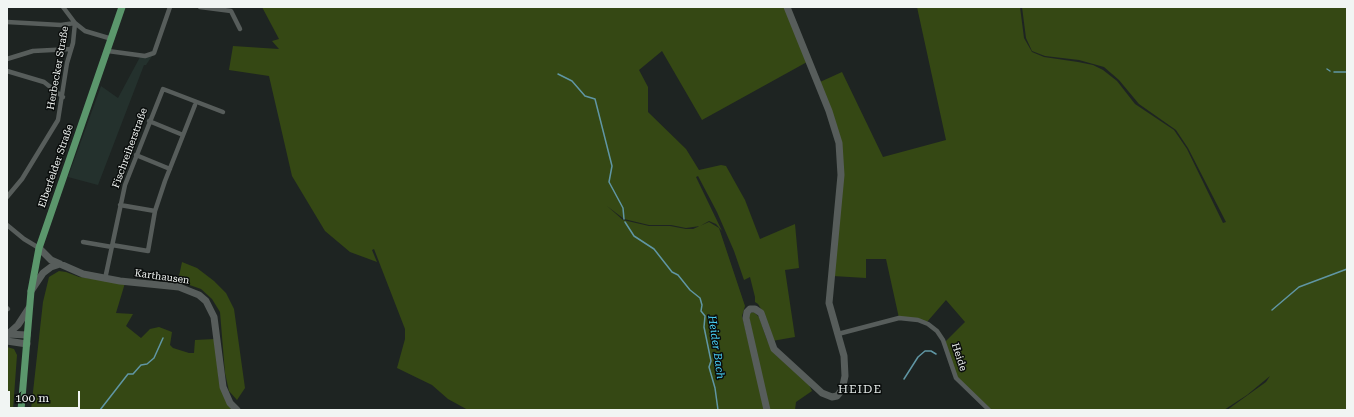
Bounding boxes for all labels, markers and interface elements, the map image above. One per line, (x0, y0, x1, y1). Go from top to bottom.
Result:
street label: Herbecker Straße (45, 25, 71, 111)
street label: Fischreiherstraße (110, 106, 150, 190)
street label: Elberfelder Straße (36, 123, 76, 209)
street label: Karthausen (134, 267, 190, 287)
water label: Heider Bach (705, 314, 727, 380)
street label: Heide (949, 341, 969, 373)
district label: HEIDE (838, 382, 882, 396)
scale bar (10, 383, 82, 409)
text: 100 m (15, 391, 49, 405)

